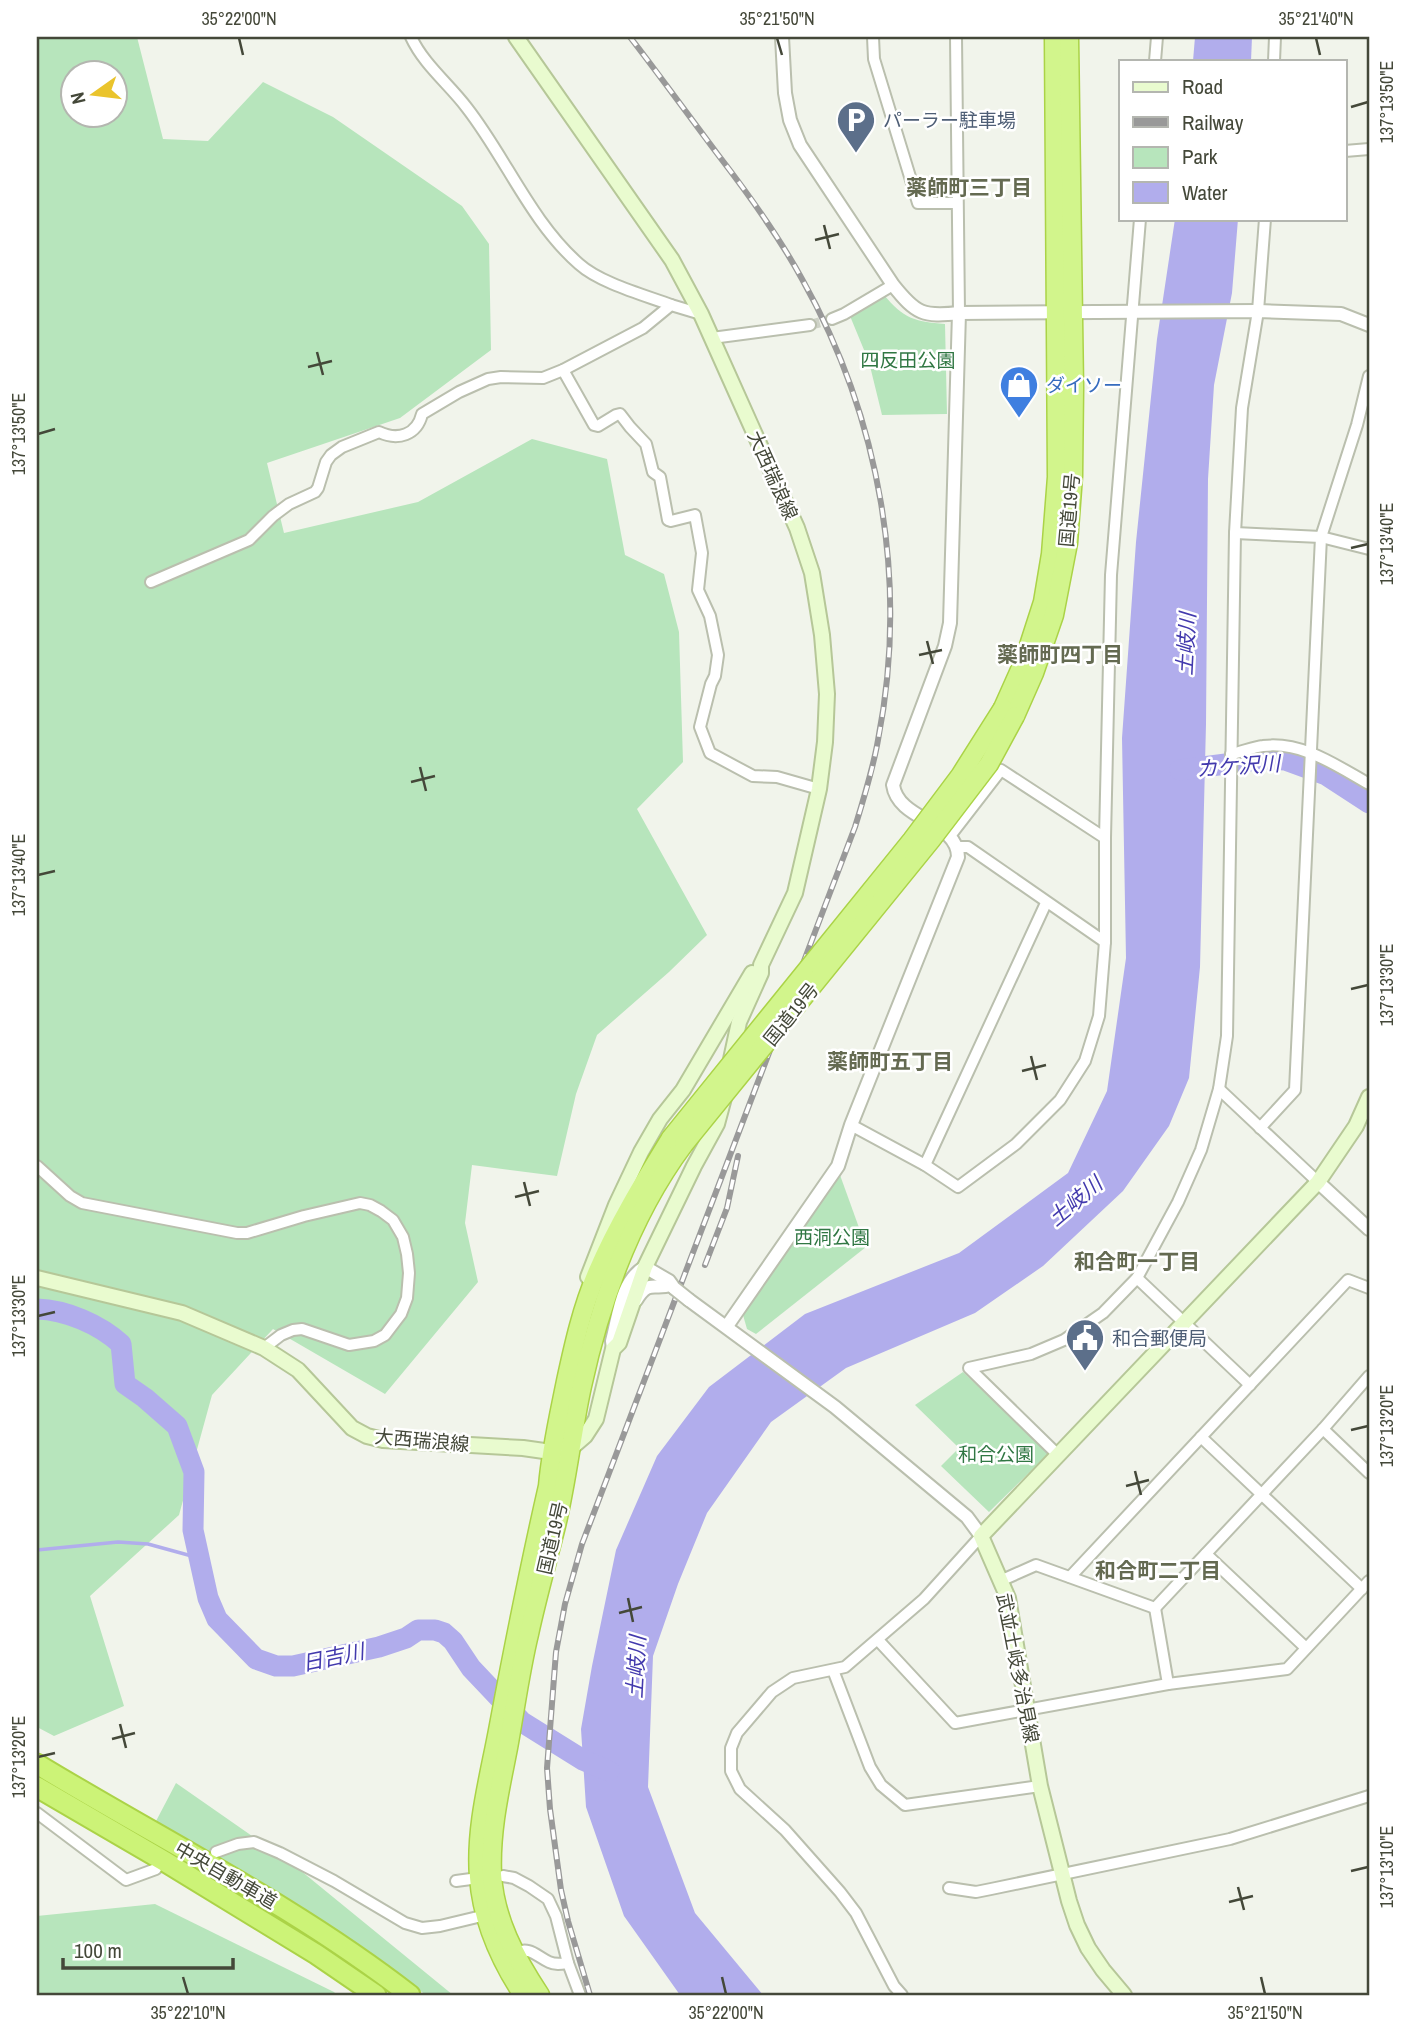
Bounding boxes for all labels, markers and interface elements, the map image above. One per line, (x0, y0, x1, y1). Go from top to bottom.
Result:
text: 35°22'00"N (201, 6, 277, 31)
text: 35°21'50"N (739, 6, 815, 31)
text: 35°21'40"N (1278, 6, 1354, 31)
north arrow (60, 60, 130, 130)
legend (1119, 60, 1346, 220)
text: 137°13'50"E (1374, 61, 1399, 143)
text: Road (1182, 72, 1223, 101)
text: N (64, 90, 91, 107)
parking icon: パーラー駐車場 (835, 99, 877, 154)
place label: パーラー駐車場 (883, 107, 1016, 133)
text: Railway (1182, 108, 1244, 137)
text: Park (1182, 142, 1218, 171)
district label: 薬師町三丁目 (906, 173, 1032, 202)
text: Water (1182, 178, 1228, 207)
park label: 四反田公園 (860, 347, 956, 373)
shop icon: ダイソー (998, 364, 1040, 419)
place label: ダイソー (1046, 372, 1122, 398)
text: 137°13'50"E (6, 393, 31, 475)
street label: 大西瑞浪線 (742, 426, 804, 524)
street label: 国道19号 (1053, 472, 1085, 548)
text: 137°13'40"E (1374, 503, 1399, 585)
water label: 土岐川 (1170, 610, 1202, 676)
district label: 薬師町四丁目 (997, 640, 1123, 669)
water label: カケ沢川 (1195, 748, 1283, 783)
text: 137°13'40"E (6, 834, 31, 916)
text: 137°13'30"E (1374, 944, 1399, 1026)
street label: 国道19号 (758, 977, 824, 1051)
district label: 薬師町五丁目 (827, 1047, 953, 1076)
water label: 土岐川 (1042, 1168, 1110, 1232)
park label: 西洞公園 (794, 1224, 870, 1250)
district label: 和合町一丁目 (1074, 1247, 1200, 1276)
text: 137°13'30"E (6, 1275, 31, 1357)
public building icon: 和合郵便局 (1064, 1317, 1106, 1372)
place label: 和合郵便局 (1112, 1325, 1207, 1351)
text: 137°13'20"E (1374, 1385, 1399, 1467)
street label: 大西瑞浪線 (374, 1423, 470, 1457)
park label: 和合公園 (958, 1441, 1034, 1467)
street label: 国道19号 (531, 1499, 573, 1577)
district label: 和合町二丁目 (1095, 1556, 1221, 1585)
street label: 武並土岐多治見線 (991, 1591, 1045, 1745)
water label: 土岐川 (620, 1633, 652, 1699)
water label: 日吉川 (299, 1636, 369, 1678)
text: 137°13'20"E (6, 1716, 31, 1798)
text: 137°13'10"E (1374, 1826, 1399, 1908)
street label: 中央自動車道 (170, 1835, 282, 1915)
scale bar (63, 1927, 233, 1971)
text: 100 m (74, 1936, 122, 1965)
text: 35°22'10"N (150, 2000, 226, 2025)
text: 35°22'00"N (688, 2000, 764, 2025)
text: 35°21'50"N (1227, 2000, 1303, 2025)

